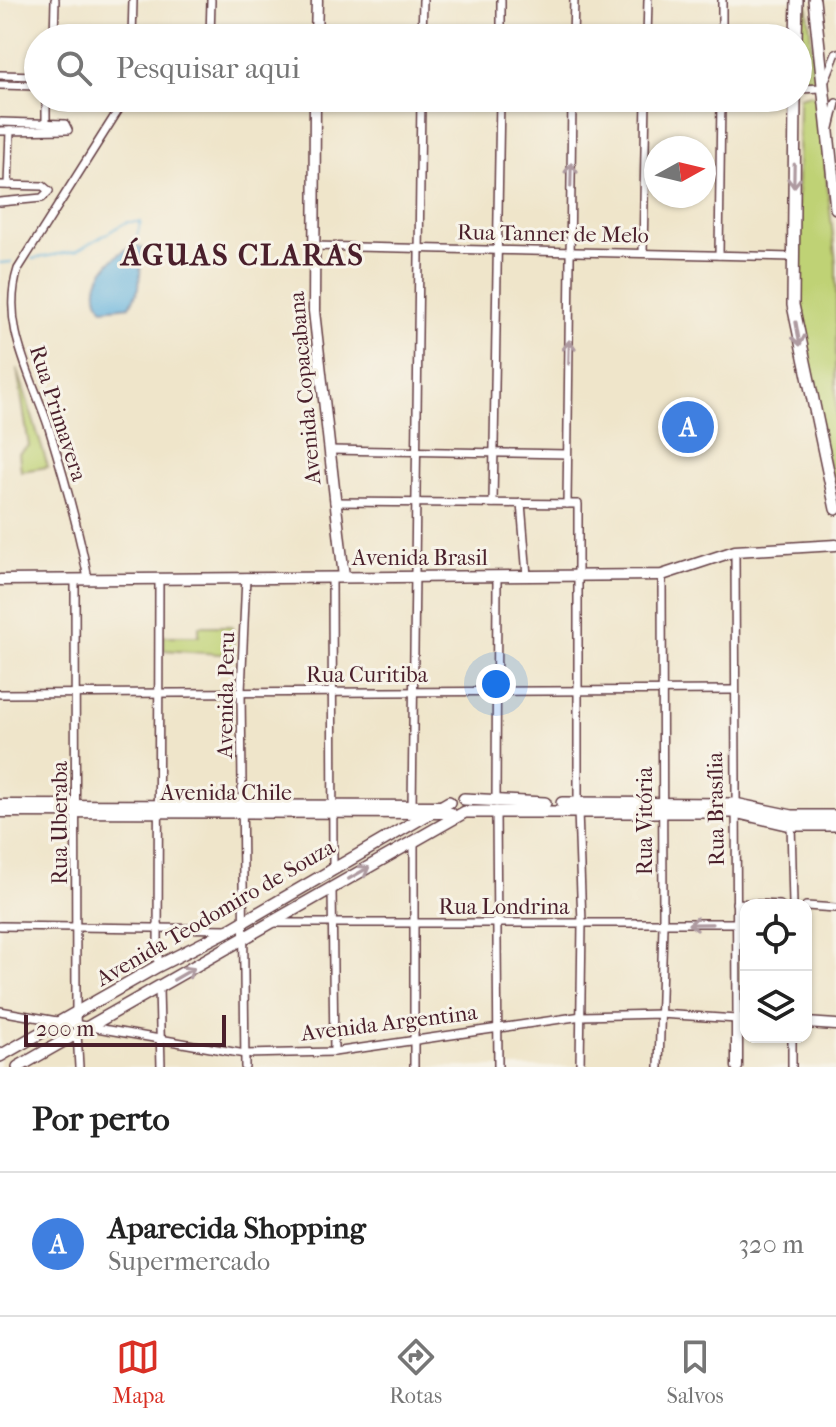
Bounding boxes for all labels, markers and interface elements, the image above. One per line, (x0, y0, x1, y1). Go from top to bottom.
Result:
search box (24, 24, 812, 112)
icon: search (52, 46, 96, 90)
text: Pesquisar aqui (116, 51, 300, 86)
north arrow (644, 136, 716, 208)
one-way arrow (563, 162, 579, 189)
one-way arrow (786, 162, 802, 189)
street label: Rua Tanner de Melo (457, 219, 649, 249)
district label: ÁGUAS CLARAS (119, 237, 365, 273)
street label: Avenida Copacabana (284, 289, 326, 487)
one-way arrow (791, 321, 806, 347)
one-way arrow (561, 339, 577, 366)
street label: Rua Primavera (24, 342, 92, 485)
pin: A (662, 397, 714, 457)
street label: Avenida Brasil (351, 545, 488, 571)
street label: Avenida Peru (212, 631, 240, 760)
street label: Rua Curitiba (306, 662, 429, 688)
your location (476, 664, 516, 704)
street label: Rua Brasília (702, 751, 730, 866)
street label: Rua Uberaba (47, 760, 73, 885)
street label: Rua Vitória (632, 766, 658, 875)
street label: Avenida Chile (159, 780, 292, 806)
street label: Avenida Teodomiro de Souza (91, 833, 340, 992)
one-way arrow (347, 865, 370, 881)
street label: Rua Londrina (439, 894, 570, 920)
map controls (740, 899, 812, 1043)
button: locate (740, 899, 812, 971)
one-way arrow (687, 916, 714, 932)
one-way arrow (172, 966, 195, 982)
button: layers (740, 971, 812, 1043)
street label: Avenida Argentina (299, 999, 480, 1047)
scale bar (24, 1011, 226, 1047)
text: 200 m (36, 1016, 95, 1042)
text: Por perto (32, 1099, 170, 1139)
text: Aparecida Shopping (108, 1211, 366, 1246)
text: A (50, 1229, 66, 1260)
text: 320 m (738, 1229, 804, 1260)
text: Supermercado (108, 1246, 270, 1277)
tab: Mapa (112, 1335, 165, 1409)
tab: Rotas (389, 1335, 442, 1409)
tab: Salvos (667, 1335, 724, 1409)

